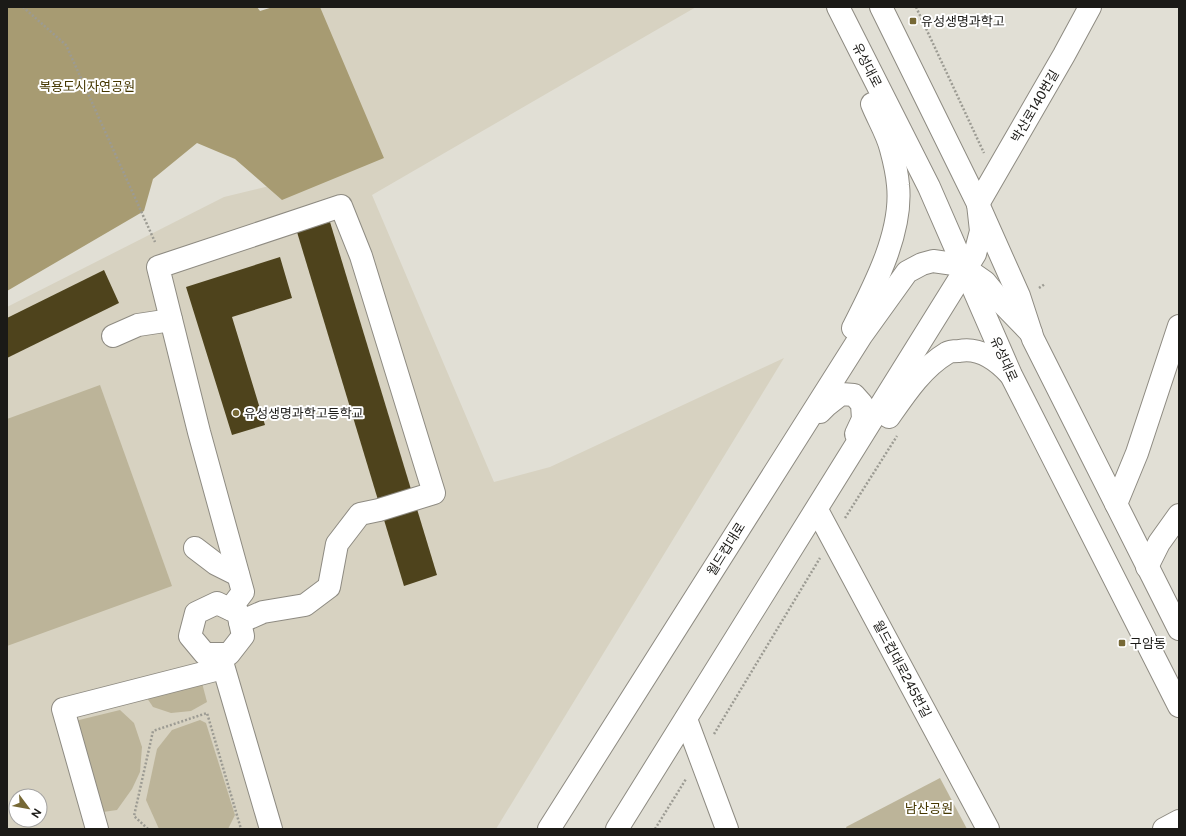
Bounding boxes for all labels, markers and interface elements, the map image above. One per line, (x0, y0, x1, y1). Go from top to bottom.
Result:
place label: 유성생명과학고 (921, 14, 1005, 29)
marker: 유성생명과학고 (908, 16, 918, 26)
street label: 유성대로 (849, 40, 885, 90)
street label: 박산로140번길 (1008, 67, 1062, 145)
park label: 복용도시자연공원 (39, 79, 135, 94)
street label: 유성대로 (987, 334, 1021, 384)
place label: 유성생명과학고등학교 (244, 406, 364, 421)
marker: 유성생명과학고등학교 (231, 408, 241, 418)
street label: 월드컵대로 (704, 520, 748, 578)
street label: 월드컵대로245번길 (870, 618, 934, 720)
place label: 구암동 (1130, 636, 1166, 651)
marker: 구암동 (1117, 638, 1127, 648)
north arrow (8, 788, 48, 828)
park label: 남산공원 (905, 801, 953, 816)
text: N (29, 806, 44, 820)

